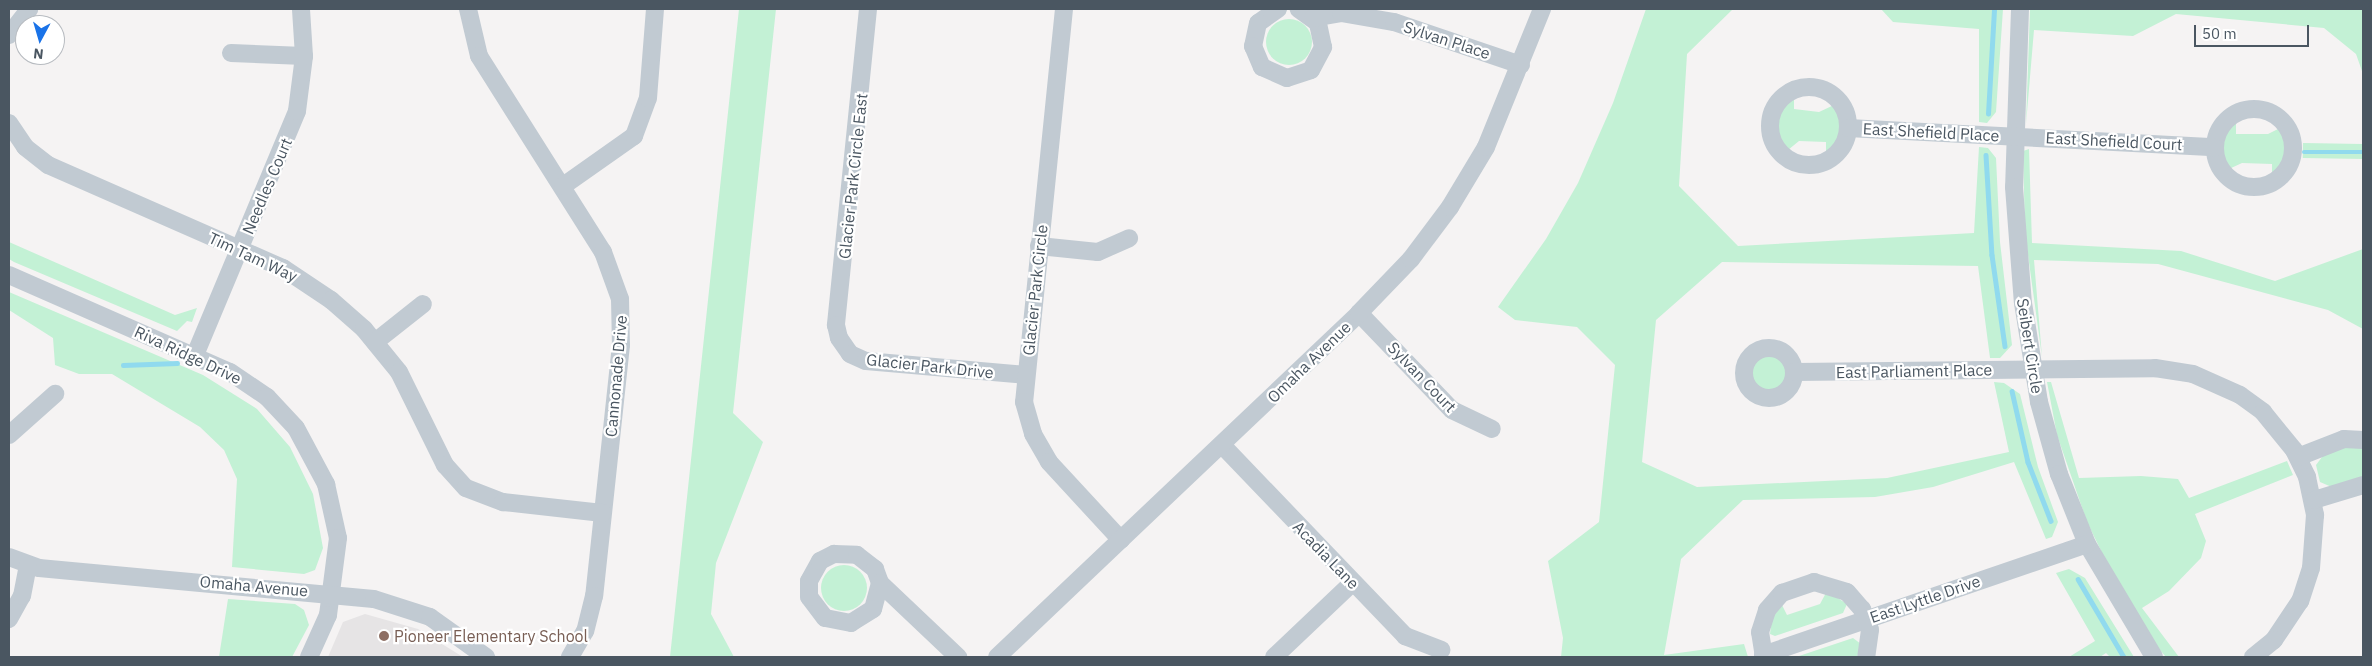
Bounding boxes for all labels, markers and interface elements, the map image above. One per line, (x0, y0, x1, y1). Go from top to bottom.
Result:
north arrow (15, 15, 65, 65)
scale bar (2197, 15, 2312, 47)
street label: Sylvan Place (1401, 17, 1493, 63)
text: 50 m (2202, 24, 2237, 43)
text: N (33, 44, 45, 63)
street label: Glacier Park Circle East (835, 92, 871, 260)
street label: East Shefield Place (1862, 119, 2000, 145)
street label: East Shefield Court (2045, 128, 2183, 154)
street label: Needles Court (238, 135, 296, 237)
street label: Glacier Park Circle (1019, 224, 1051, 356)
street label: Tim Tam Way (206, 228, 300, 286)
street label: Seibert Circle (2013, 297, 2047, 395)
street label: Cannonade Drive (601, 314, 631, 438)
street label: Omaha Avenue (1263, 317, 1355, 407)
street label: Riva Ridge Drive (131, 322, 245, 388)
street label: Sylvan Court (1384, 338, 1460, 416)
street label: Glacier Park Drive (865, 350, 995, 382)
street label: East Parliament Place (1836, 360, 1992, 382)
street label: Acadia Lane (1289, 517, 1363, 593)
street label: East Lyttle Drive (1867, 571, 1983, 627)
street label: Omaha Avenue (199, 572, 309, 600)
place label: Pioneer Elementary School (394, 626, 588, 646)
marker: Pioneer Elementary School (378, 630, 390, 642)

